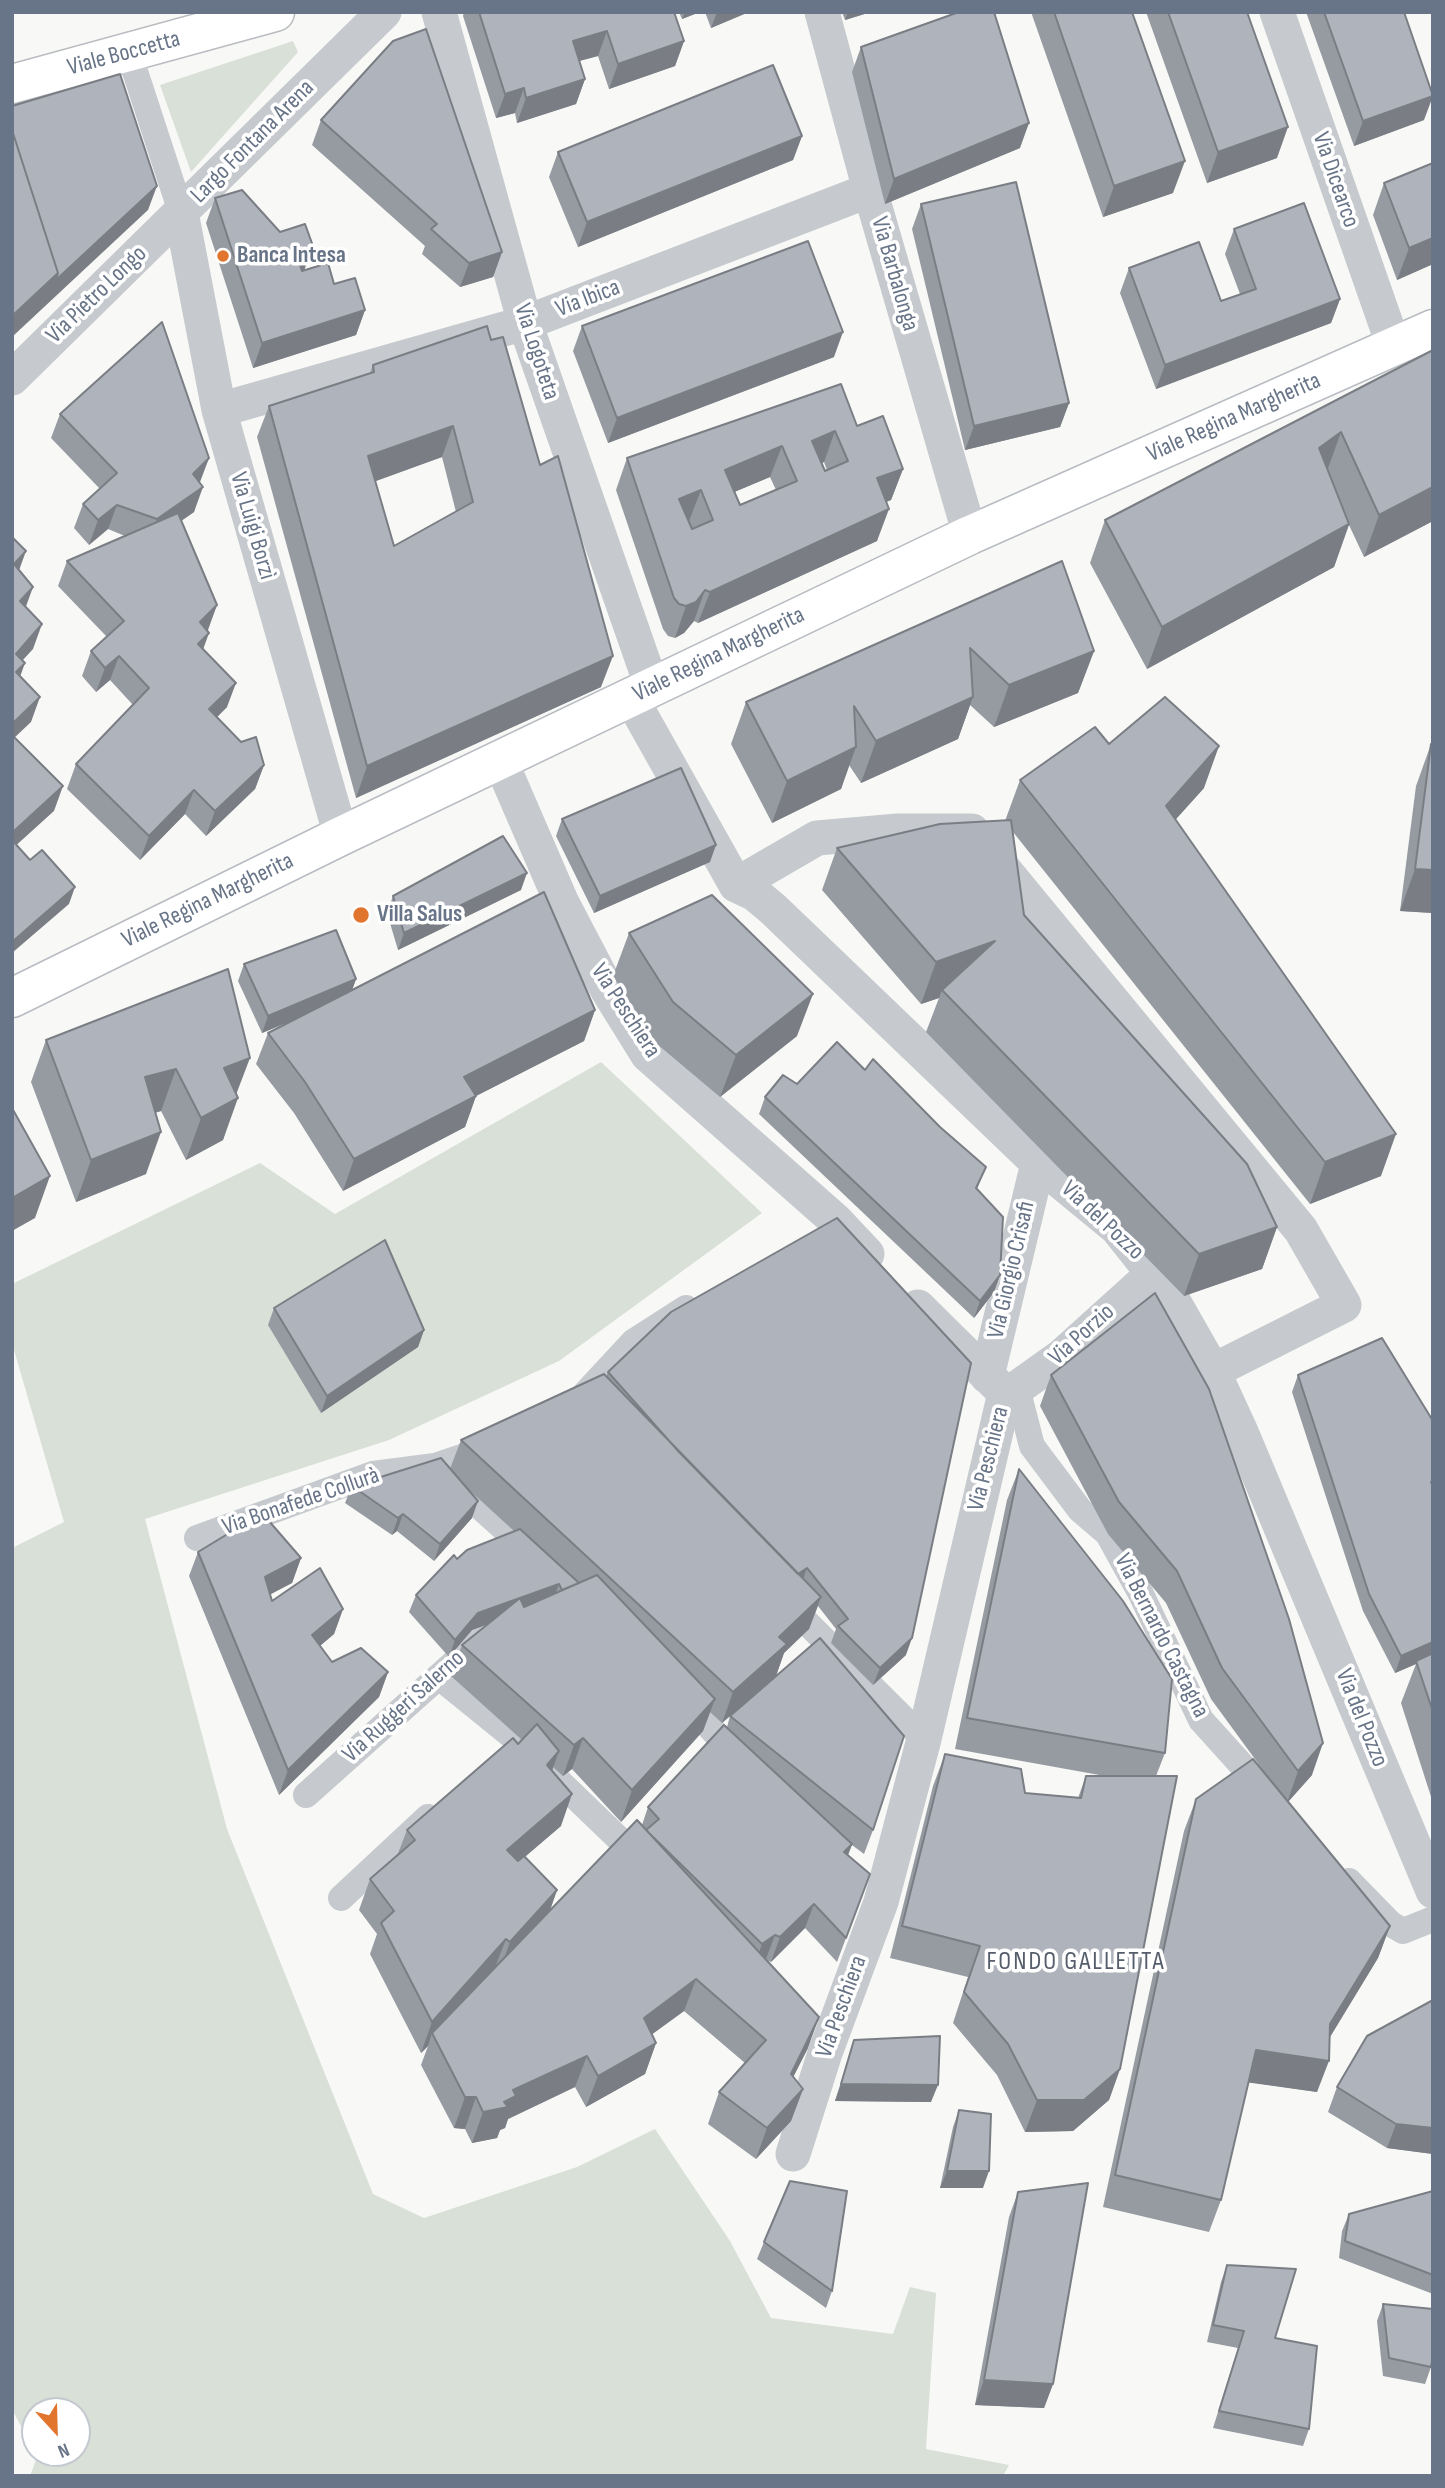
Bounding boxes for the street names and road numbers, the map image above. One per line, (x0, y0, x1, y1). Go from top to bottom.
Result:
street label: Viale Boccetta (65, 25, 183, 83)
street label: Largo Fontana Arena (185, 74, 321, 210)
street label: Via Dicearco (1305, 129, 1365, 231)
street label: Via Barbalonga (864, 214, 924, 334)
street label: Via Pietro Longo (41, 240, 153, 350)
street label: Via Ibica (552, 274, 624, 324)
street label: Via Logoteta (507, 300, 565, 404)
street label: Viale Regina Margherita (1143, 367, 1325, 469)
street label: Via Luigi Borzì (223, 469, 281, 583)
street label: Viale Regina Margherita (629, 601, 809, 709)
street label: Viale Regina Margherita (118, 847, 298, 955)
street label: Via Peschiera (584, 959, 666, 1063)
street label: Via del Pozzo (1055, 1175, 1149, 1267)
street label: Via Giorgio Crisafi (982, 1199, 1042, 1341)
street label: Via Porzio (1043, 1298, 1121, 1372)
street label: Via Peschiera (962, 1404, 1016, 1514)
street label: Via Bonafede Collurà (219, 1462, 383, 1542)
street label: Via Bernardo Castagna (1107, 1549, 1215, 1723)
street label: Via Ruggeri Salerno (337, 1645, 471, 1769)
street label: Via del Pozzo (1328, 1665, 1394, 1771)
street label: Via Peschiera (810, 1952, 874, 2062)

